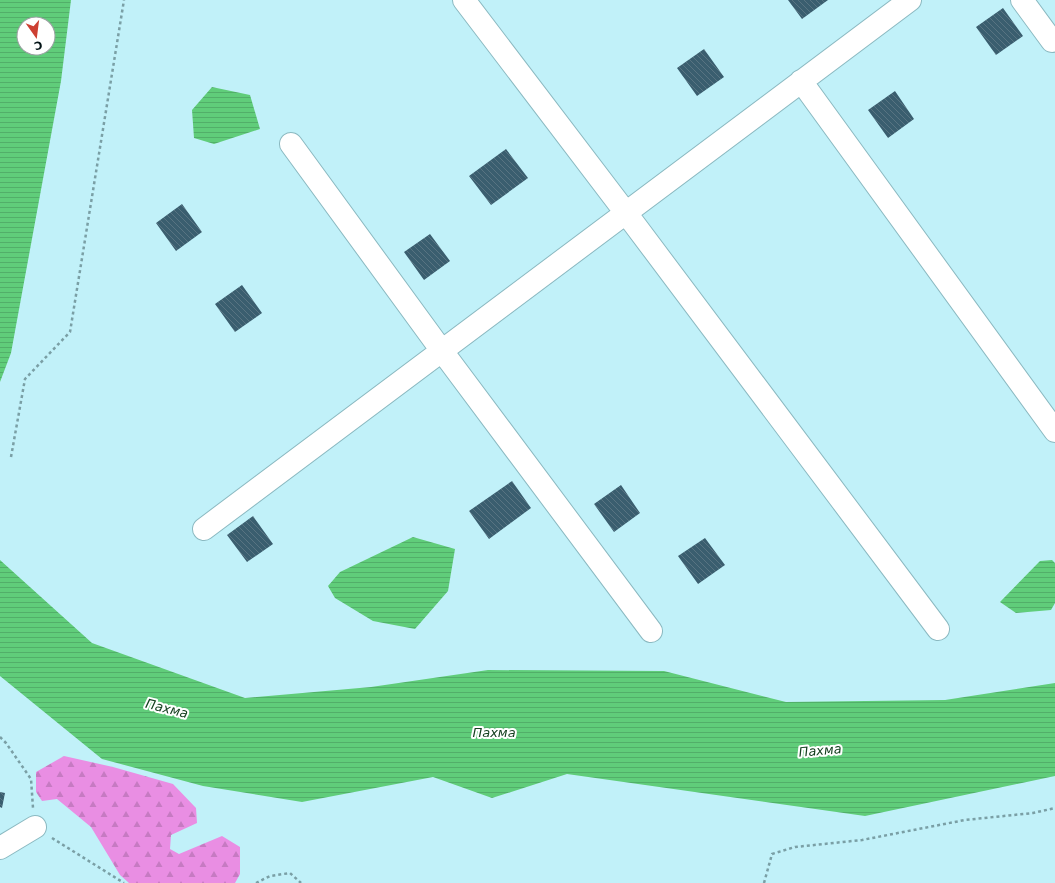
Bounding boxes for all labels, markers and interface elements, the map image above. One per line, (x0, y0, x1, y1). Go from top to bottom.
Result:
north arrow (16, 16, 56, 56)
text: С (33, 38, 44, 53)
water label: Пахма (144, 696, 190, 721)
water label: Пахма (472, 725, 516, 740)
water label: Пахма (798, 741, 842, 760)

